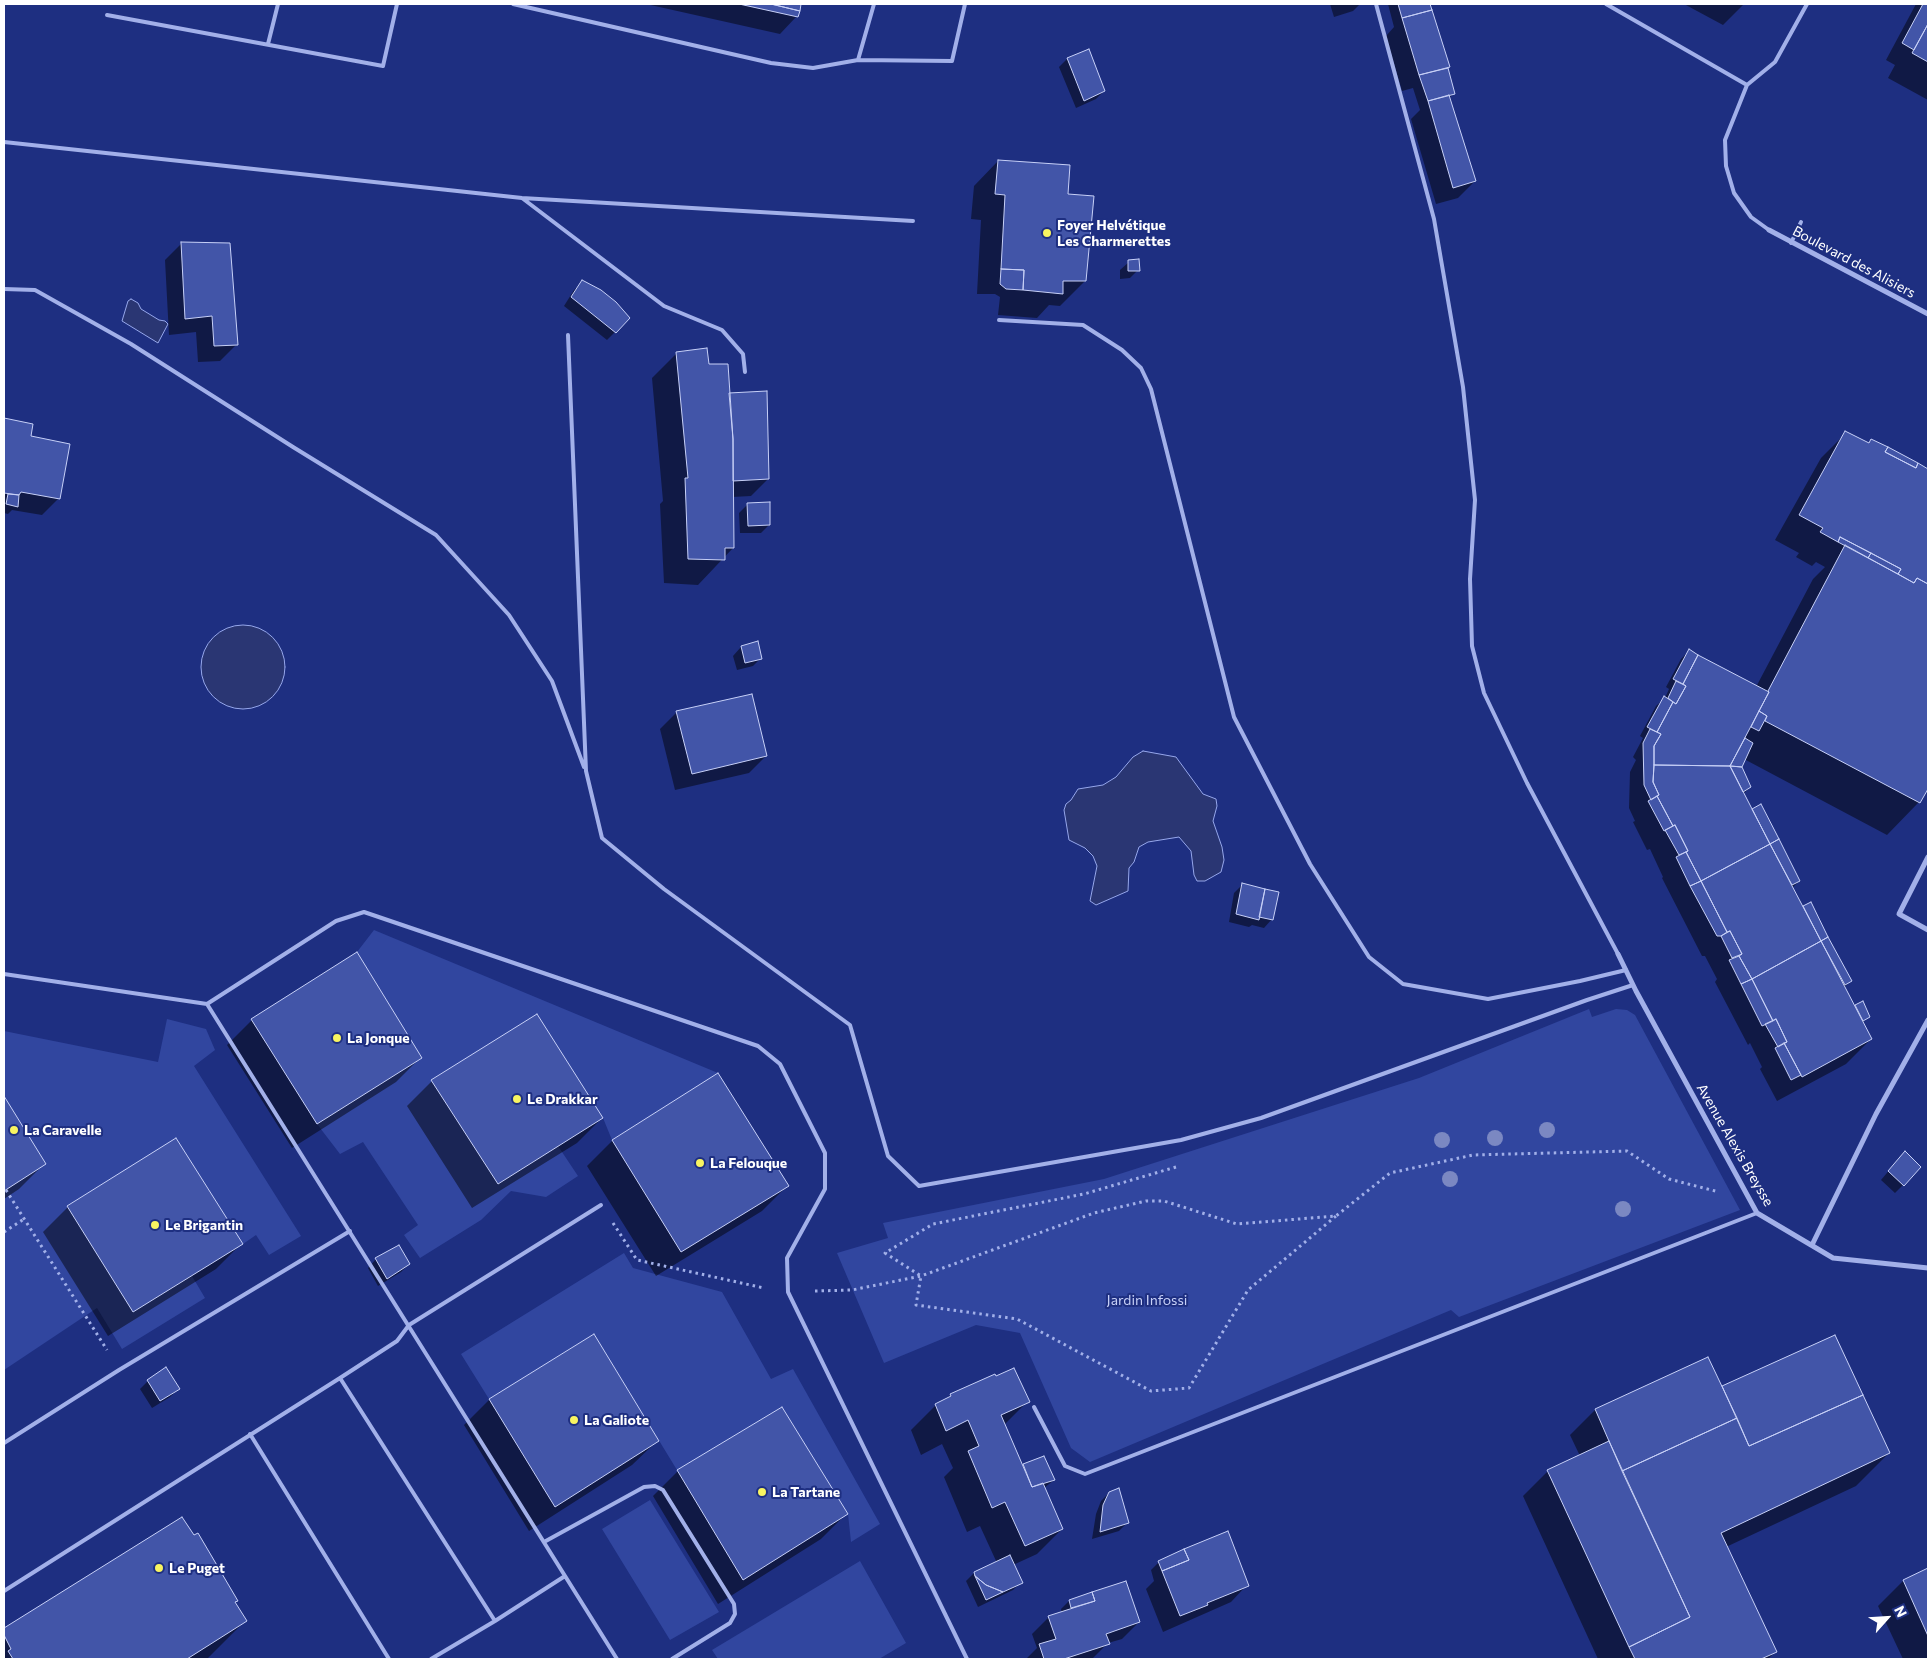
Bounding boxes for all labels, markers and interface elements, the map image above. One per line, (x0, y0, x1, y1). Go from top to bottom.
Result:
place label: Foyer Helvétique Les Charmerettes (1057, 217, 1171, 250)
street label: Boulevard des Alisiers (1790, 222, 1918, 302)
marker: Foyer Helvétique Les Charmerettes (1041, 227, 1053, 239)
place label: La Jonque (347, 1030, 410, 1046)
marker: La Jonque (331, 1032, 343, 1044)
street label: Avenue Alexis Breysse (1693, 1081, 1777, 1209)
place label: Le Drakkar (527, 1091, 598, 1107)
marker: Le Drakkar (511, 1093, 523, 1105)
place label: La Caravelle (24, 1122, 102, 1138)
marker: La Caravelle (8, 1124, 20, 1136)
place label: La Felouque (710, 1155, 787, 1171)
marker: La Felouque (694, 1157, 706, 1169)
place label: Le Brigantin (165, 1217, 243, 1233)
marker: Le Brigantin (149, 1219, 161, 1231)
park label: Jardin Infossi (1107, 1292, 1187, 1308)
place label: La Galiote (584, 1412, 649, 1428)
marker: La Galiote (568, 1414, 580, 1426)
place label: La Tartane (772, 1484, 840, 1500)
marker: La Tartane (756, 1486, 768, 1498)
place label: Le Puget (169, 1560, 225, 1576)
marker: Le Puget (153, 1562, 165, 1574)
north arrow (1862, 1593, 1912, 1643)
text: N (1891, 1603, 1911, 1620)

